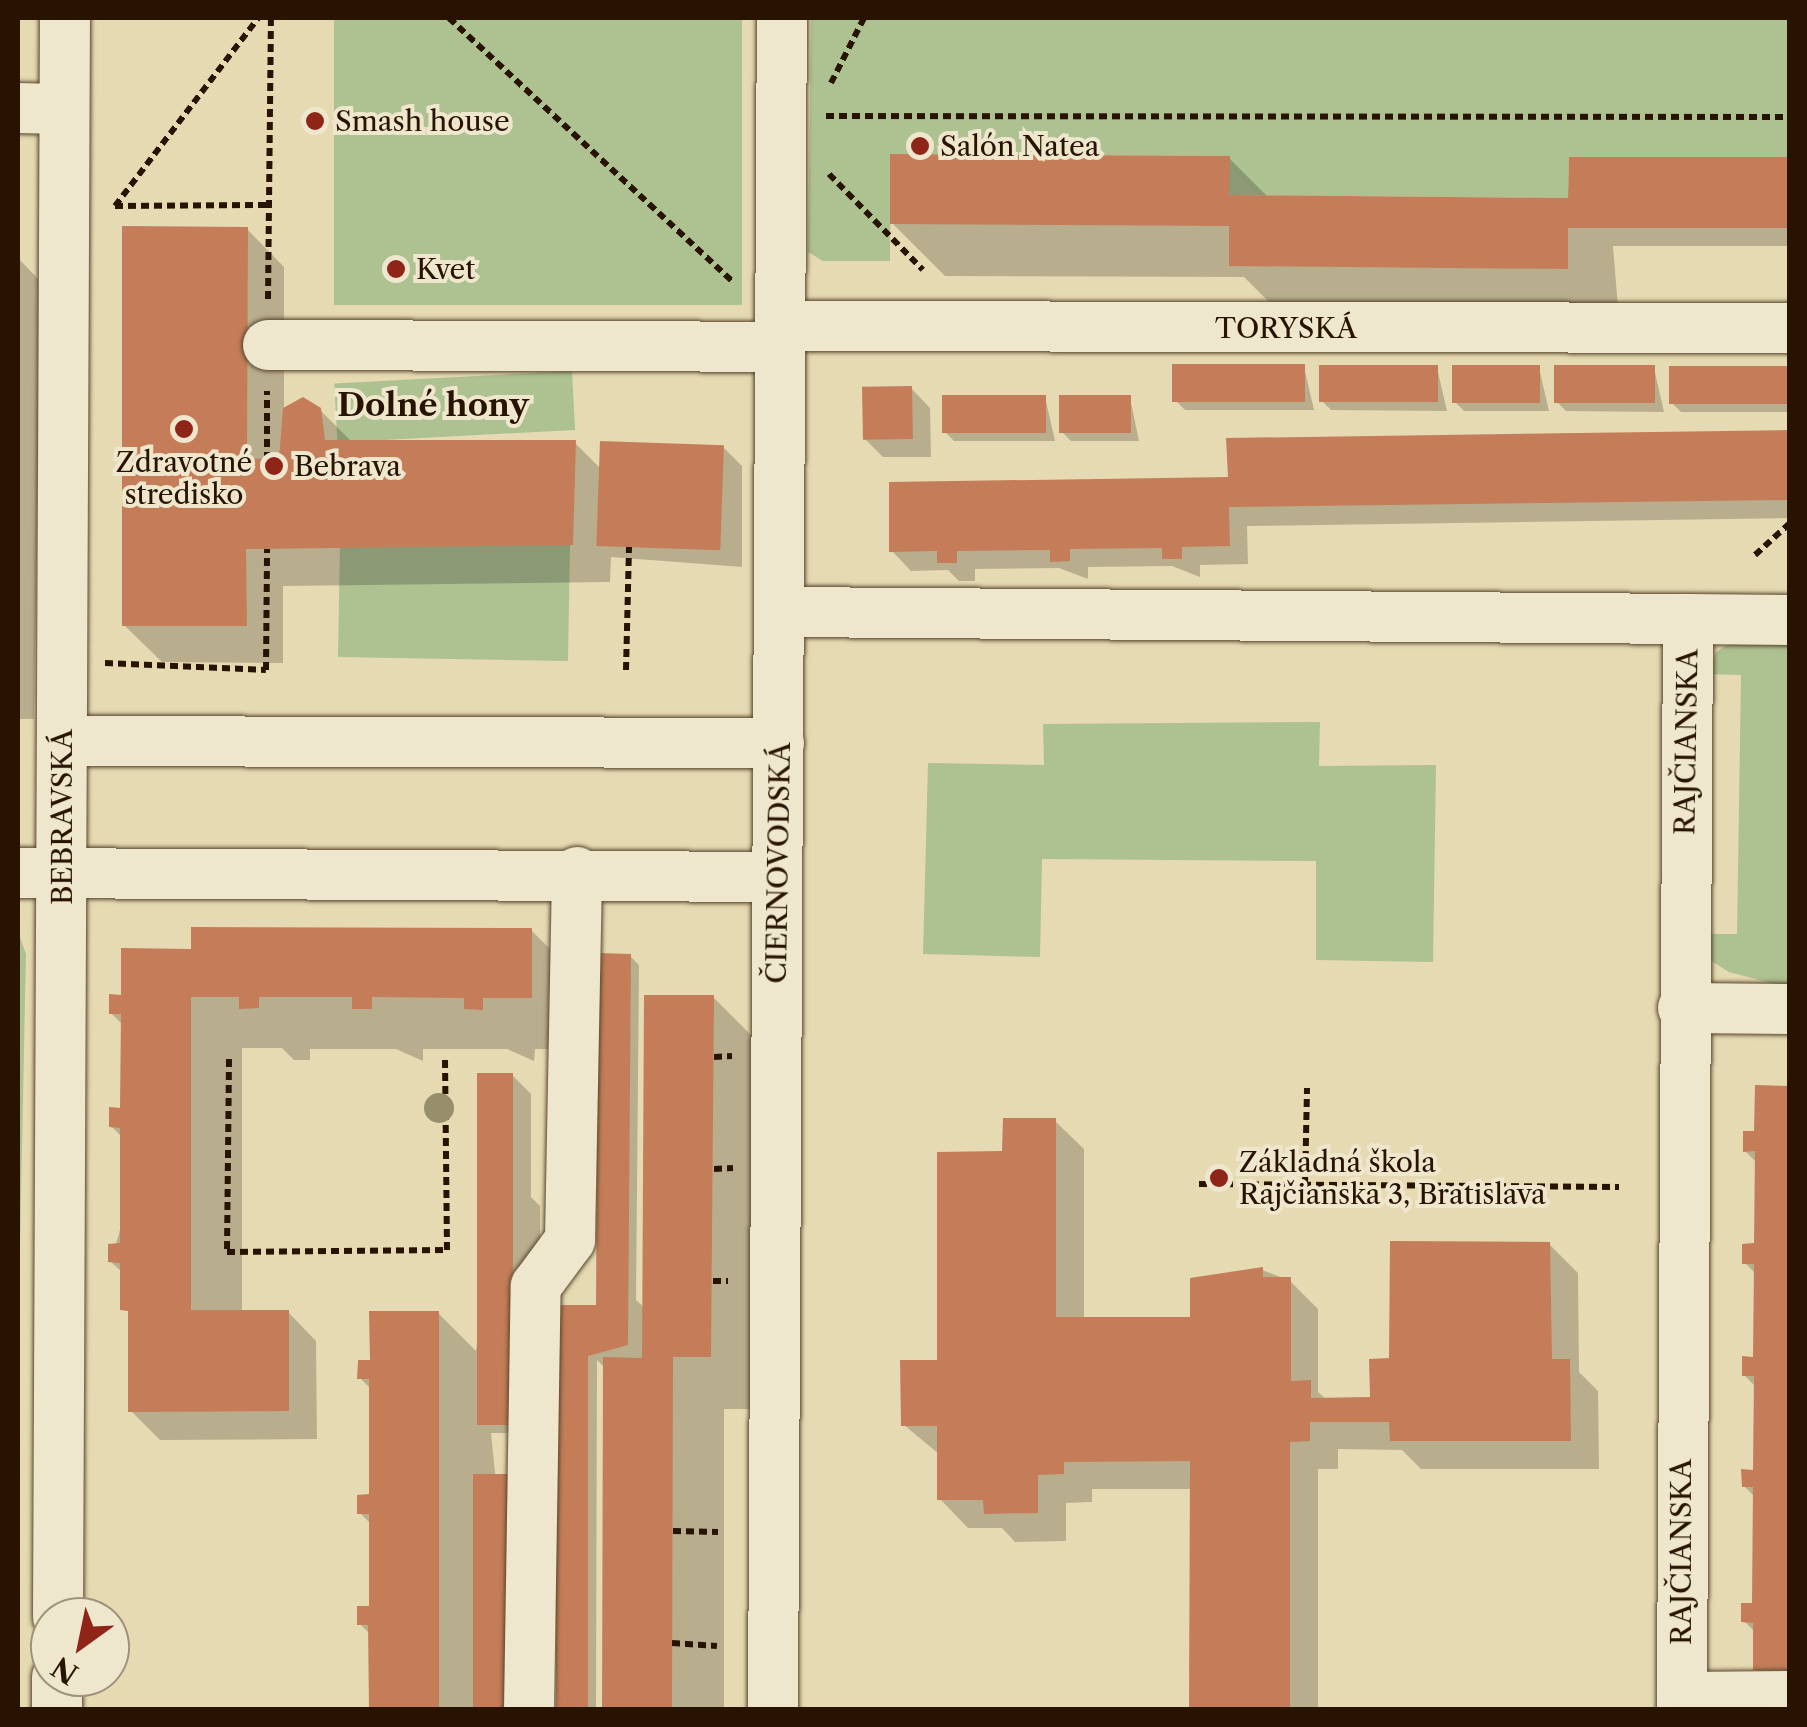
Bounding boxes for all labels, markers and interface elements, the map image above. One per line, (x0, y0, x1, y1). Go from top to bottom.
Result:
place label: Smash house (335, 104, 510, 138)
marker: Smash house (304, 110, 326, 132)
place label: Salón Natea (940, 129, 1099, 163)
marker: Salón Natea (909, 135, 931, 157)
place label: Kvet (416, 252, 475, 286)
marker: Kvet (385, 258, 407, 280)
street label: TORYSKÁ (1215, 311, 1357, 345)
district label: Dolné hony (337, 386, 529, 424)
marker: Zdravotné stredisko (173, 418, 195, 440)
place label: Zdravotné stredisko (116, 445, 252, 511)
place label: Bebrava (294, 449, 401, 483)
marker: Bebrava (263, 455, 285, 477)
street label: RAJČIANSKA (1668, 649, 1704, 835)
street label: BEBRAVSKÁ (45, 729, 79, 905)
street label: ČIERNOVODSKÁ (759, 742, 797, 984)
place label: Základná škola Rajčianska 3, Bratislava (1239, 1145, 1546, 1211)
marker: Základná škola Rajčianska 3, Bratislava (1208, 1167, 1230, 1189)
street label: RAJČIANSKA (1664, 1459, 1698, 1645)
north arrow (30, 1597, 130, 1697)
text: N (45, 1650, 84, 1691)

